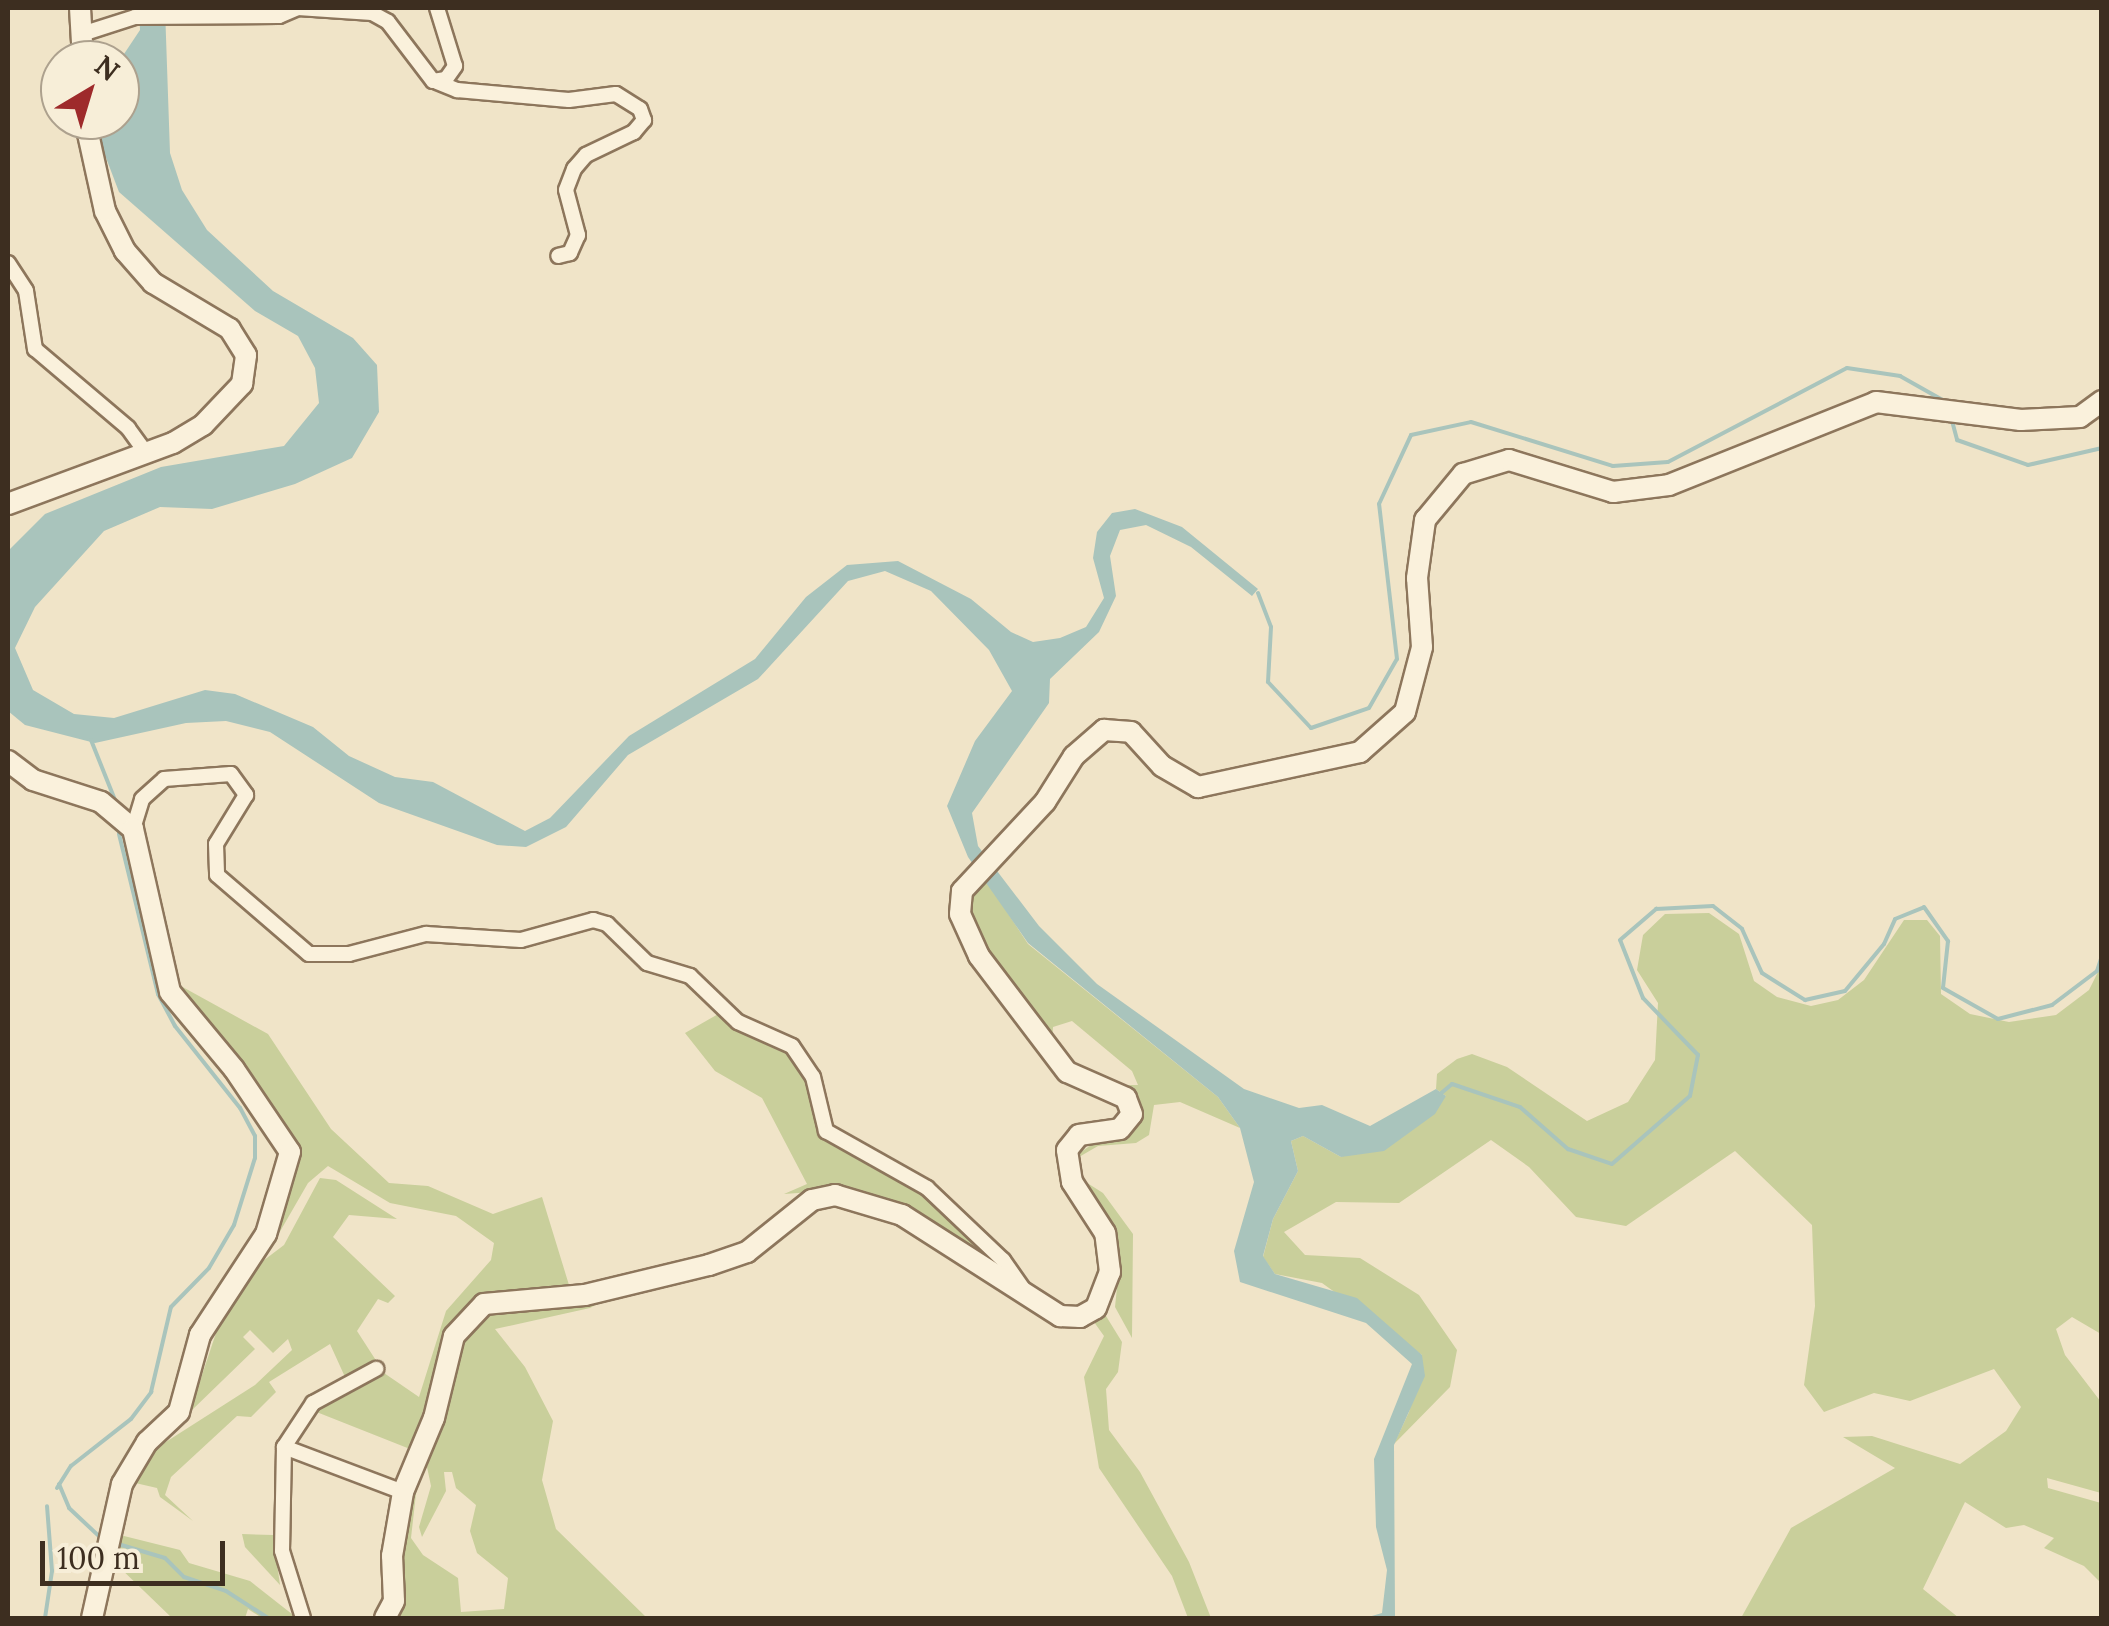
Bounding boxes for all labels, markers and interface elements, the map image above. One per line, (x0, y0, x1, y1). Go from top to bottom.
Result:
north arrow (40, 40, 140, 140)
text: N (88, 47, 127, 89)
scale bar (45, 1521, 230, 1583)
text: 100 m (57, 1539, 140, 1577)

